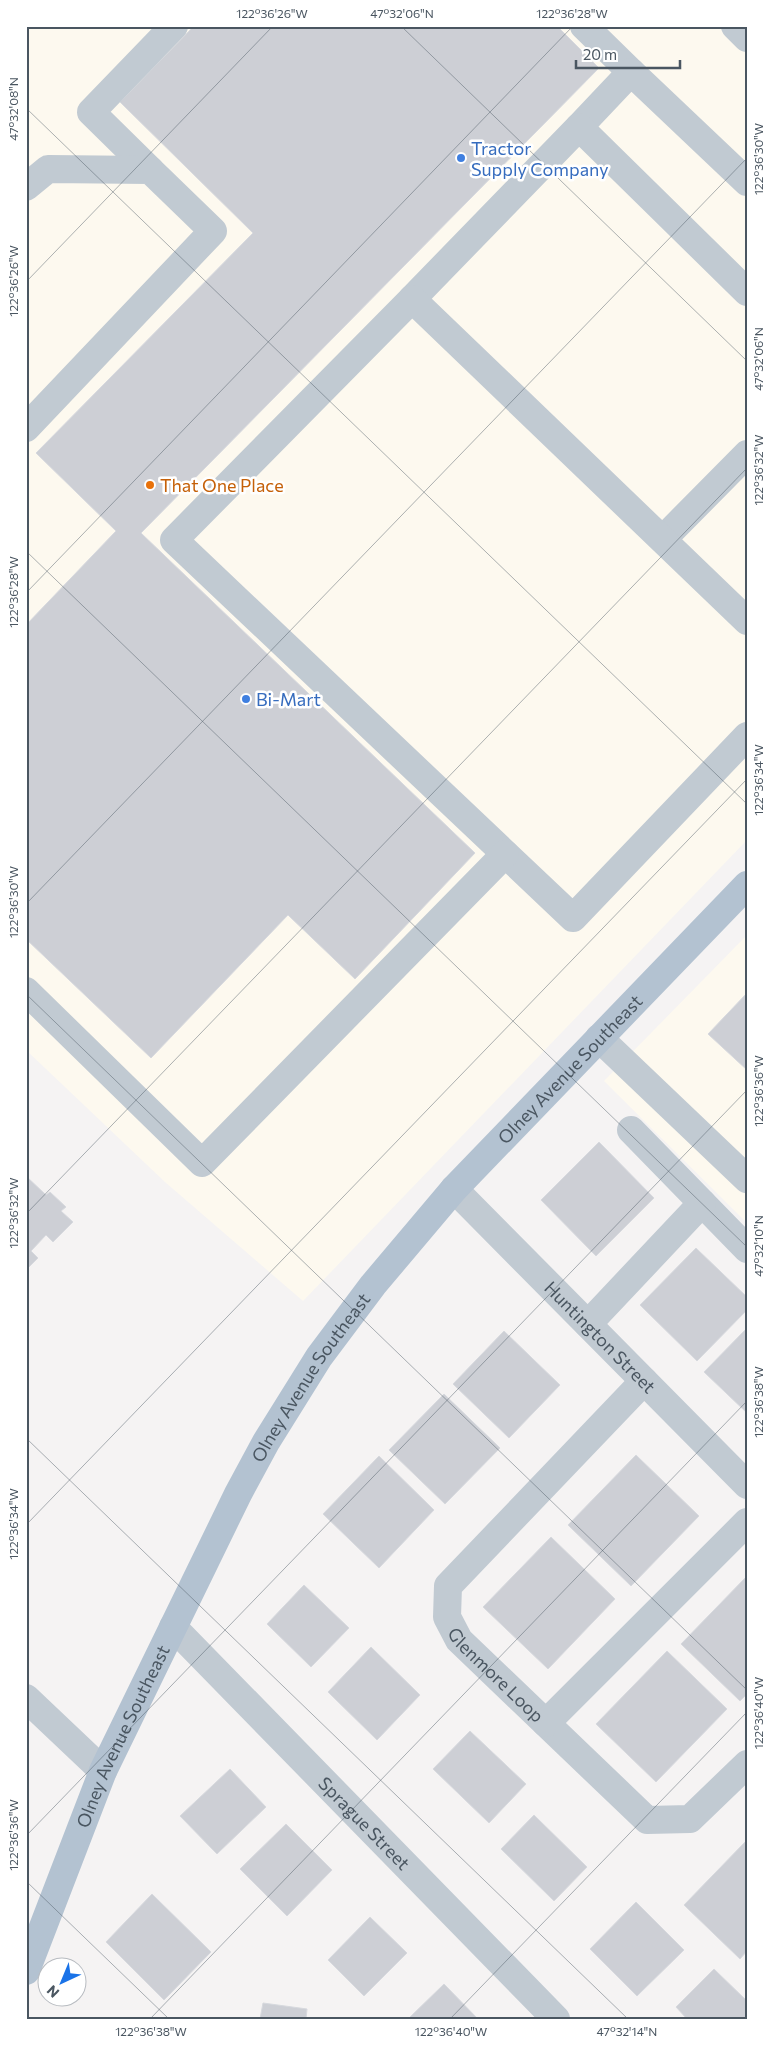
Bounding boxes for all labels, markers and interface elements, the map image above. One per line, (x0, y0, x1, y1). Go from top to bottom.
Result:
text: 122°36'26"W (236, 6, 308, 20)
text: 47°32'06"N (370, 6, 434, 20)
text: 122°36'28"W (536, 6, 608, 20)
scale bar (576, 38, 679, 70)
text: 20 m (583, 45, 617, 63)
text: 47°32'08"N (6, 77, 20, 141)
text: 122°36'30"W (751, 123, 765, 195)
place label: Tractor Supply Company (471, 137, 609, 180)
marker: Tractor Supply Company (455, 152, 467, 164)
text: 122°36'26"W (6, 245, 20, 317)
text: 47°32'06"N (751, 327, 765, 391)
text: 122°36'32"W (751, 435, 765, 505)
place label: That One Place (160, 474, 284, 496)
marker: That One Place (144, 479, 156, 491)
text: 122°36'28"W (6, 556, 20, 628)
place label: Bi-Mart (256, 688, 321, 710)
marker: Bi-Mart (240, 693, 252, 705)
text: 122°36'34"W (751, 744, 765, 816)
text: 122°36'30"W (6, 866, 20, 938)
street label: Olney Avenue Southeast (493, 990, 647, 1148)
text: 122°36'36"W (751, 1055, 765, 1127)
text: 122°36'32"W (6, 1178, 20, 1248)
text: 47°32'10"N (751, 1215, 765, 1277)
street label: Huntington Street (540, 1276, 660, 1397)
street label: Olney Avenue Southeast (246, 1288, 374, 1466)
text: 122°36'38"W (751, 1366, 765, 1438)
text: 122°36'34"W (6, 1488, 20, 1560)
street label: Glenmore Loop (443, 1624, 549, 1727)
street label: Olney Avenue Southeast (71, 1641, 174, 1831)
text: 122°36'40"W (751, 1677, 765, 1749)
street label: Sprague Street (314, 1772, 415, 1874)
text: 122°36'36"W (6, 1799, 20, 1871)
north arrow (38, 1958, 88, 2008)
text: N (43, 1982, 62, 2001)
text: 122°36'38"W (115, 2024, 187, 2038)
text: 122°36'40"W (415, 2024, 487, 2038)
text: 47°32'14"N (597, 2024, 657, 2038)

